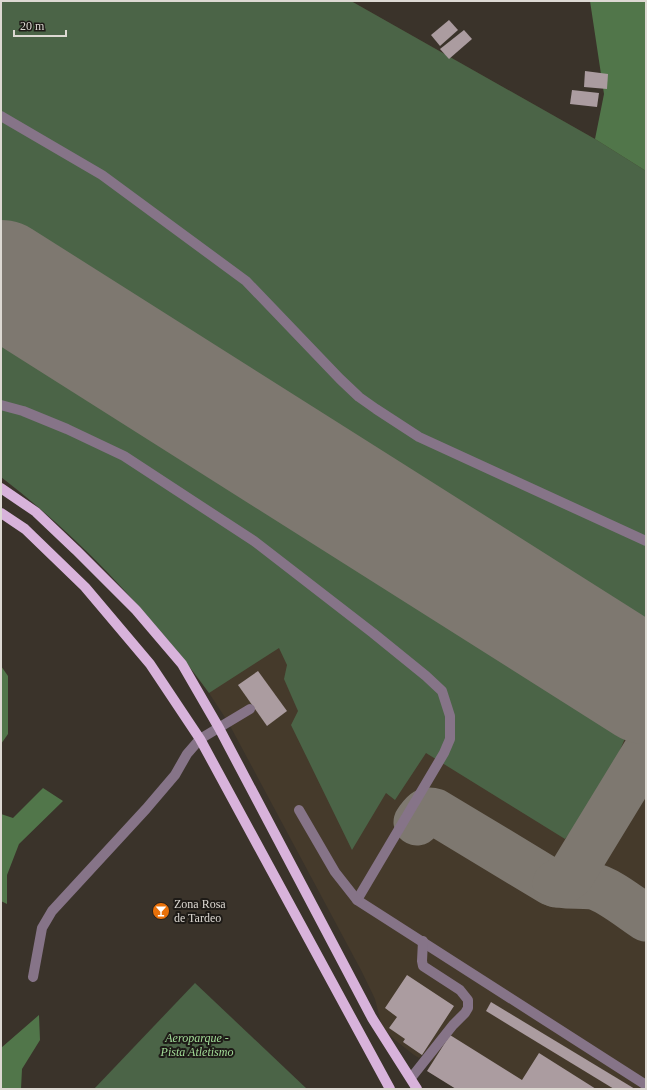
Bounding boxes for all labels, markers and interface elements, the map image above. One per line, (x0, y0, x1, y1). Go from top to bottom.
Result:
scale bar (14, 12, 66, 38)
text: 20 m (20, 19, 45, 33)
place label: Zona Rosa de Tardeo (174, 897, 226, 925)
bar icon: Zona Rosa de Tardeo (151, 901, 171, 921)
park label: Aeroparque - Pista Atletismo (160, 1031, 233, 1059)

